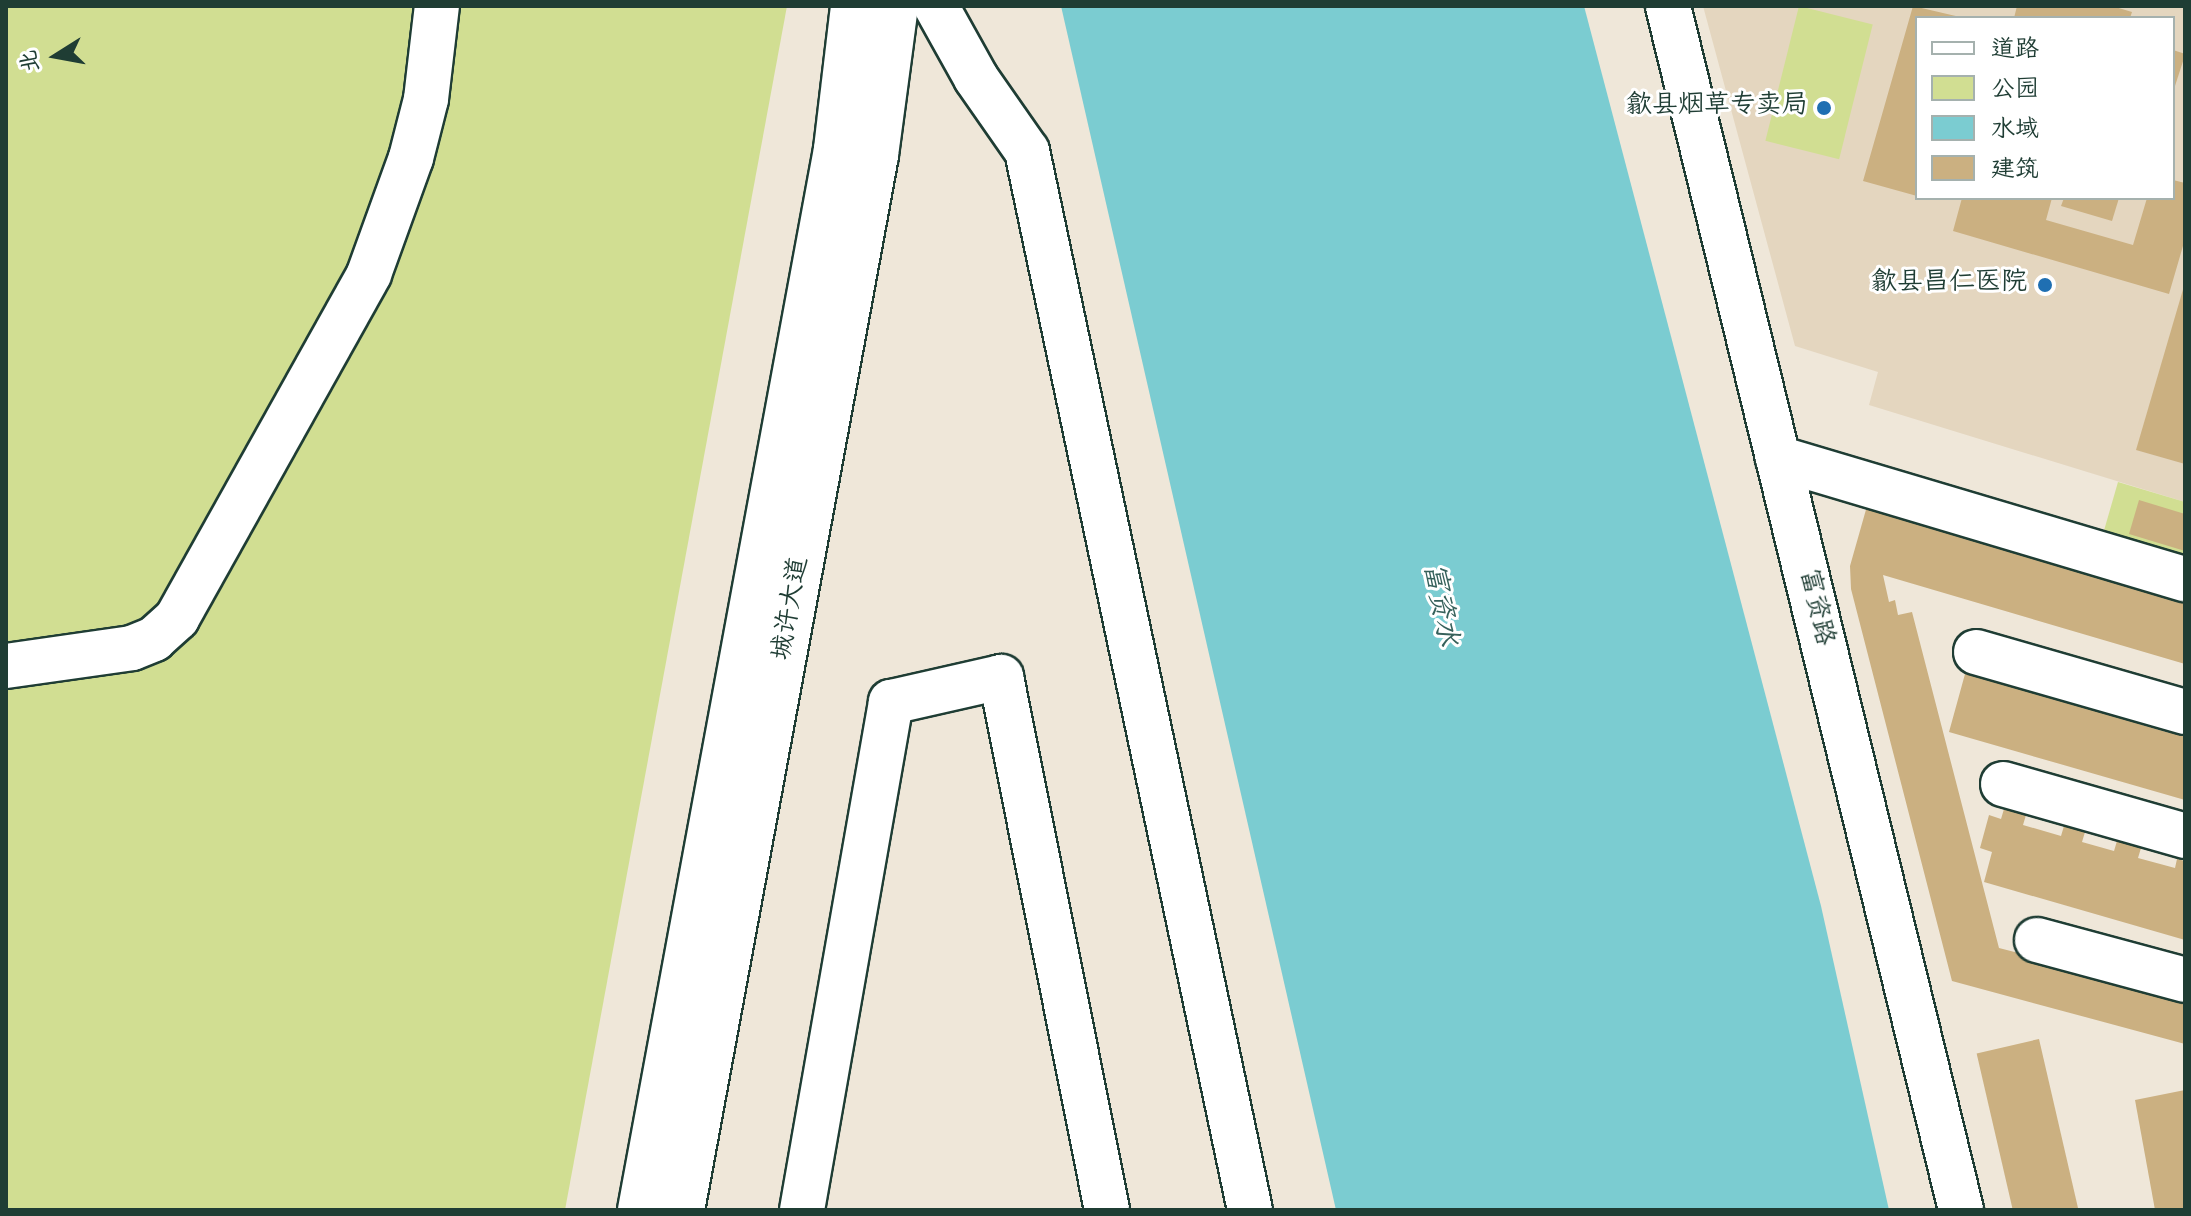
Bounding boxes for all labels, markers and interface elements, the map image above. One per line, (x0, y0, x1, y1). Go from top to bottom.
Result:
north arrow (16, 16, 96, 96)
legend (1915, 16, 2175, 200)
text: 道路 (1991, 37, 2039, 66)
text: 北 (18, 47, 47, 74)
text: 公园 (1991, 77, 2039, 106)
place label: 歙县烟草专卖局 (1626, 92, 1808, 124)
marker: 歙县烟草专卖局 (1815, 99, 1833, 117)
text: 水域 (1991, 117, 2039, 146)
text: 建筑 (1991, 157, 2039, 186)
place label: 歙县昌仁医院 (1871, 269, 2027, 301)
marker: 歙县昌仁医院 (2034, 274, 2056, 296)
street label: 城许大道 (769, 555, 817, 663)
water label: 富资水 (1413, 561, 1463, 649)
street label: 富资路 (1790, 566, 1838, 650)

